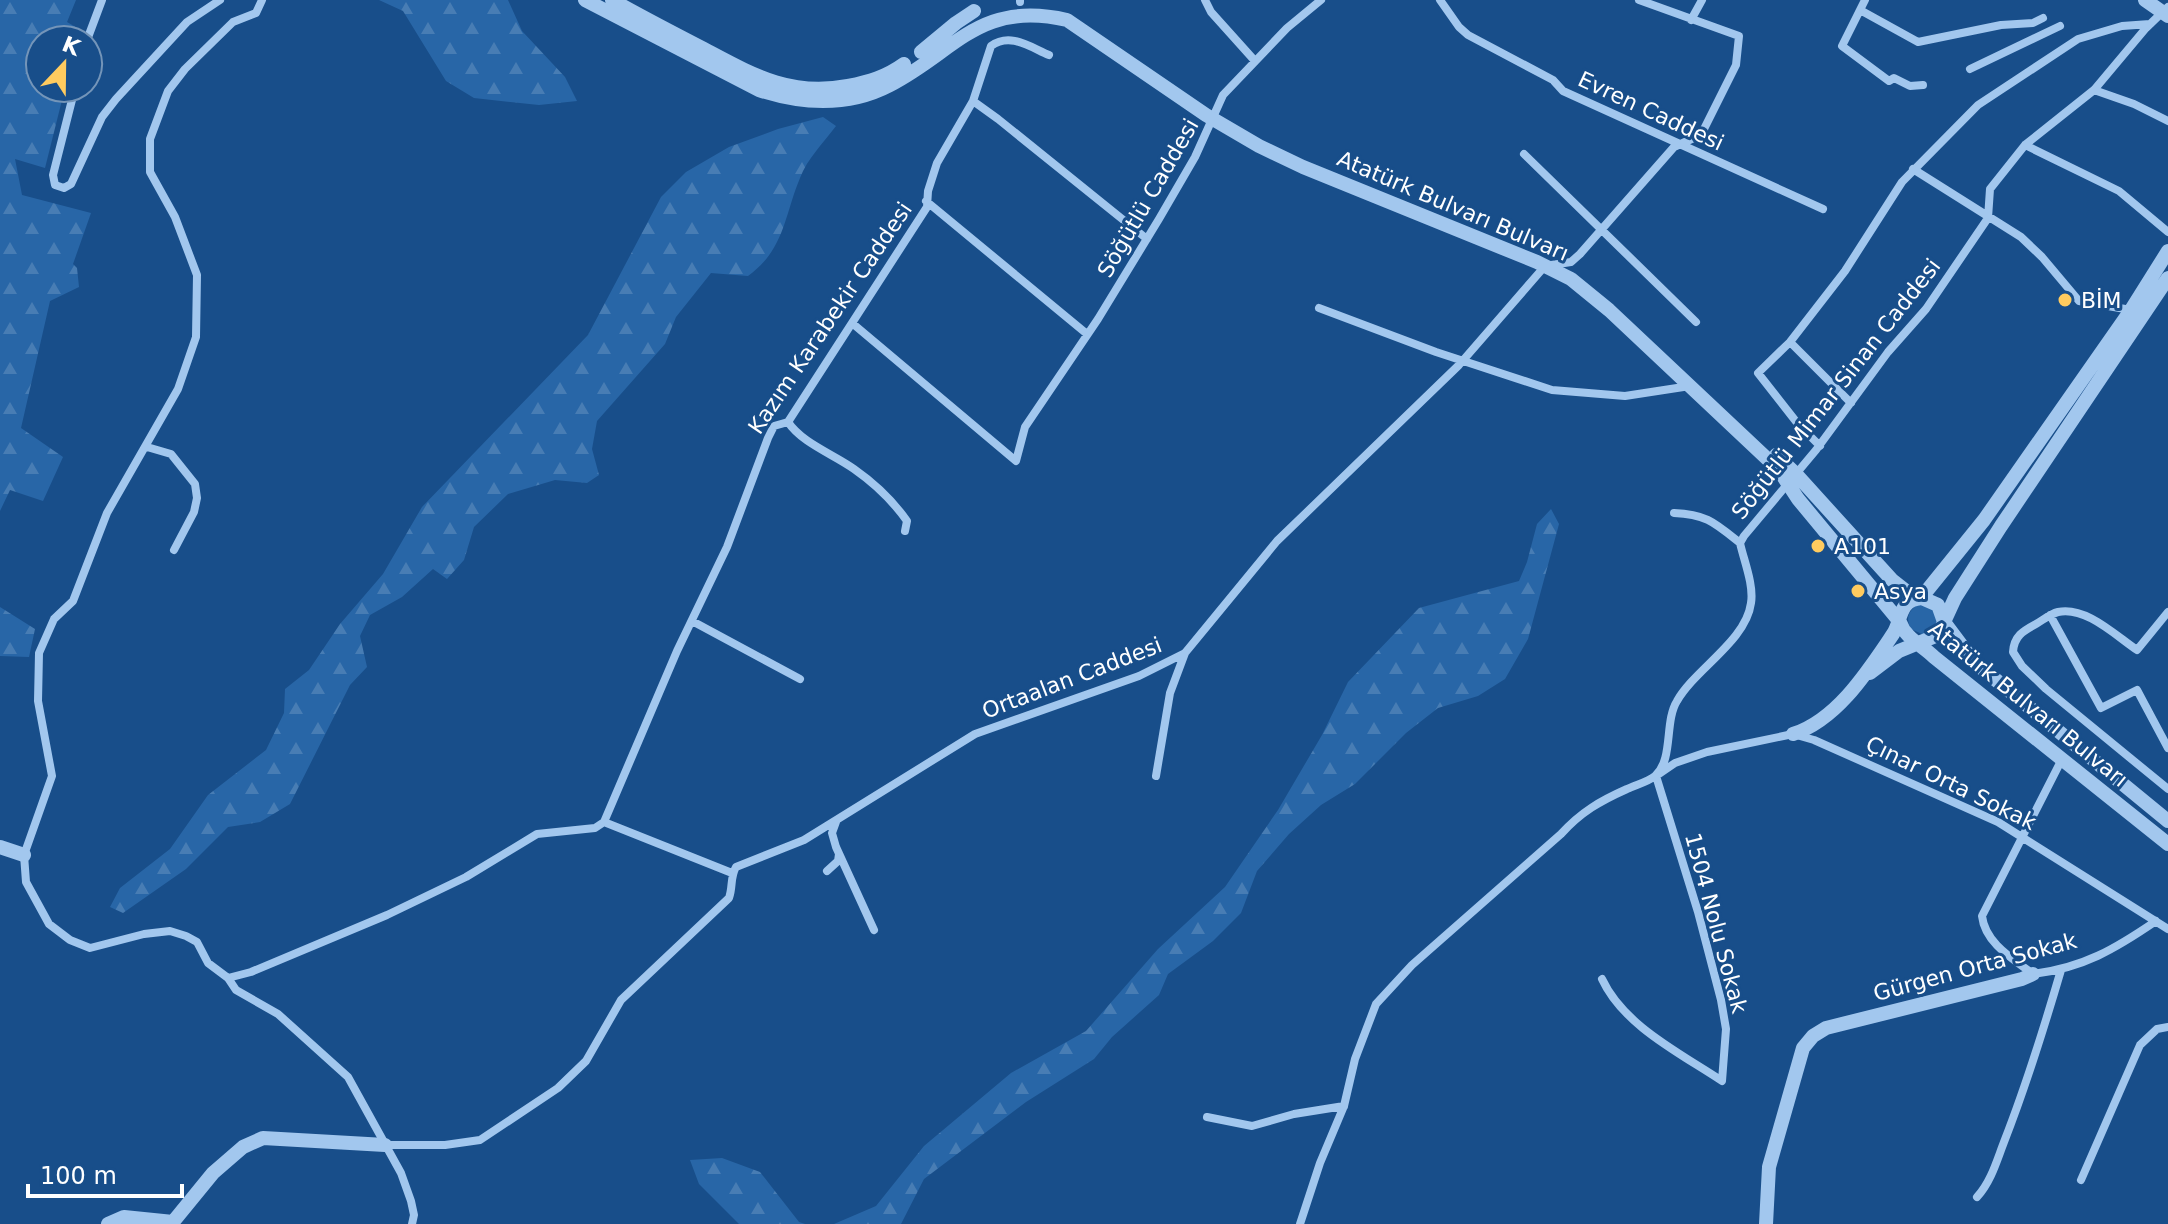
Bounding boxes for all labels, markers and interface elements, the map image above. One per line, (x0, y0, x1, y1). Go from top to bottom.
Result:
north arrow (24, 24, 104, 104)
text: K (59, 31, 85, 61)
street label: Evren Caddesi (1574, 66, 1728, 156)
street label: Söğütlü Caddesi (1092, 114, 1204, 282)
street label: Atatürk Bulvarı Bulvarı (1334, 146, 1572, 266)
street label: Kazım Karabekir Caddesi (743, 197, 917, 439)
street label: Söğütlü Mimar Sinan Caddesi (1727, 254, 1945, 524)
place label: BİM (2081, 288, 2122, 313)
marker: BİM (2056, 291, 2074, 309)
place label: A101 (1834, 534, 1891, 559)
marker: A101 (1809, 537, 1827, 555)
place label: Asya (1874, 579, 1927, 604)
marker: Asya (1849, 582, 1867, 600)
street label: Atatürk Bulvarı Bulvarı (1923, 616, 2133, 792)
street label: Ortaalan Caddesi (979, 632, 1165, 724)
street label: Çınar Orta Sokak (1862, 731, 2040, 835)
street label: 1504 Nolu Sokak (1680, 830, 1752, 1016)
street label: Gürgen Orta Sokak (1871, 928, 2080, 1006)
scale bar (28, 1148, 182, 1198)
text: 100 m (40, 1162, 117, 1190)

